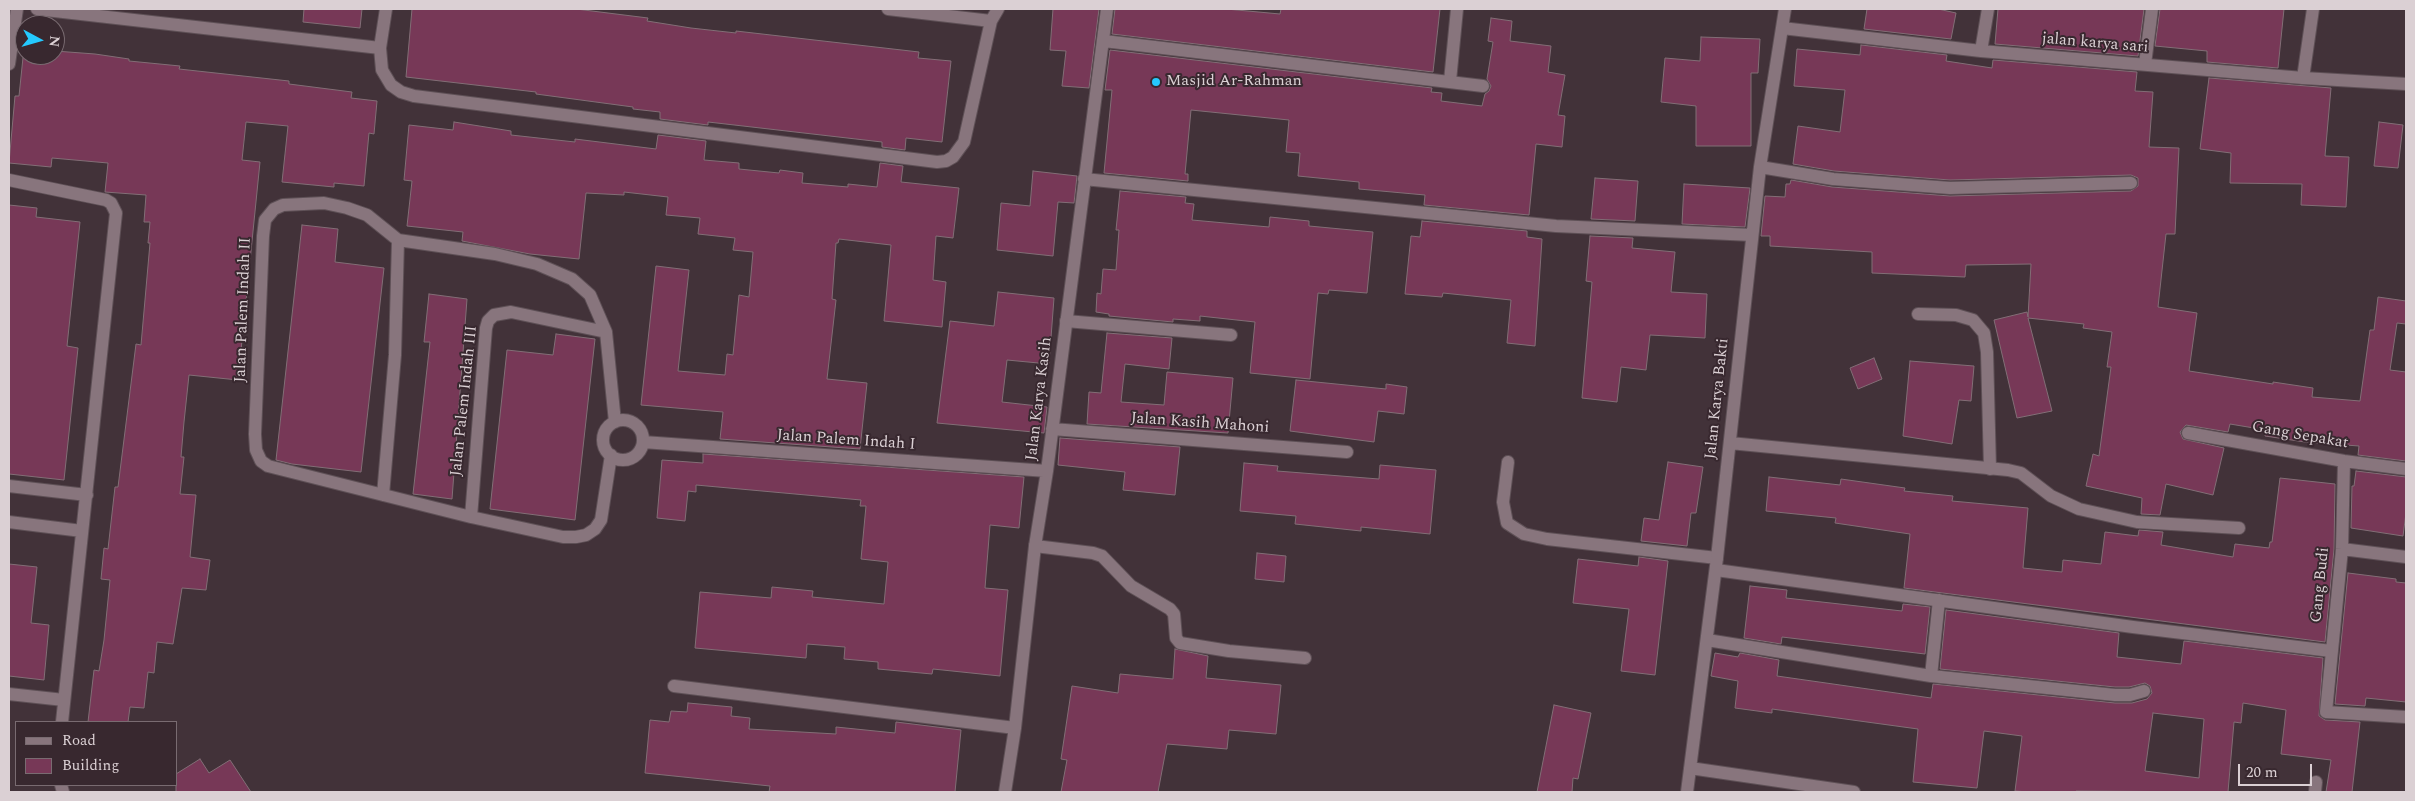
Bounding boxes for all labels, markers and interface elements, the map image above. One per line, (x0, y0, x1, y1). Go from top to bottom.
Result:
north arrow (15, 15, 65, 65)
street label: jalan karya sari (2041, 30, 2149, 58)
text: N (43, 35, 65, 48)
place label: Masjid Ar-Rahman (1166, 72, 1302, 92)
marker: Masjid Ar-Rahman (1150, 76, 1162, 88)
street label: Jalan Palem Indah II (232, 237, 256, 383)
street label: Jalan Palem Indah III (448, 325, 482, 477)
street label: Jalan Karya Kasih (1023, 336, 1057, 462)
street label: Jalan Karya Bakti (1702, 337, 1734, 461)
street label: Jalan Kasih Mahoni (1130, 410, 1270, 438)
street label: Gang Sepakat (2250, 418, 2350, 454)
street label: Jalan Palem Indah I (776, 427, 916, 455)
street label: Gang Budi (2308, 546, 2334, 624)
legend (15, 721, 178, 786)
text: Road (62, 729, 96, 752)
text: Building (62, 754, 119, 777)
scale bar (2240, 754, 2314, 786)
text: 20 m (2246, 761, 2278, 784)

